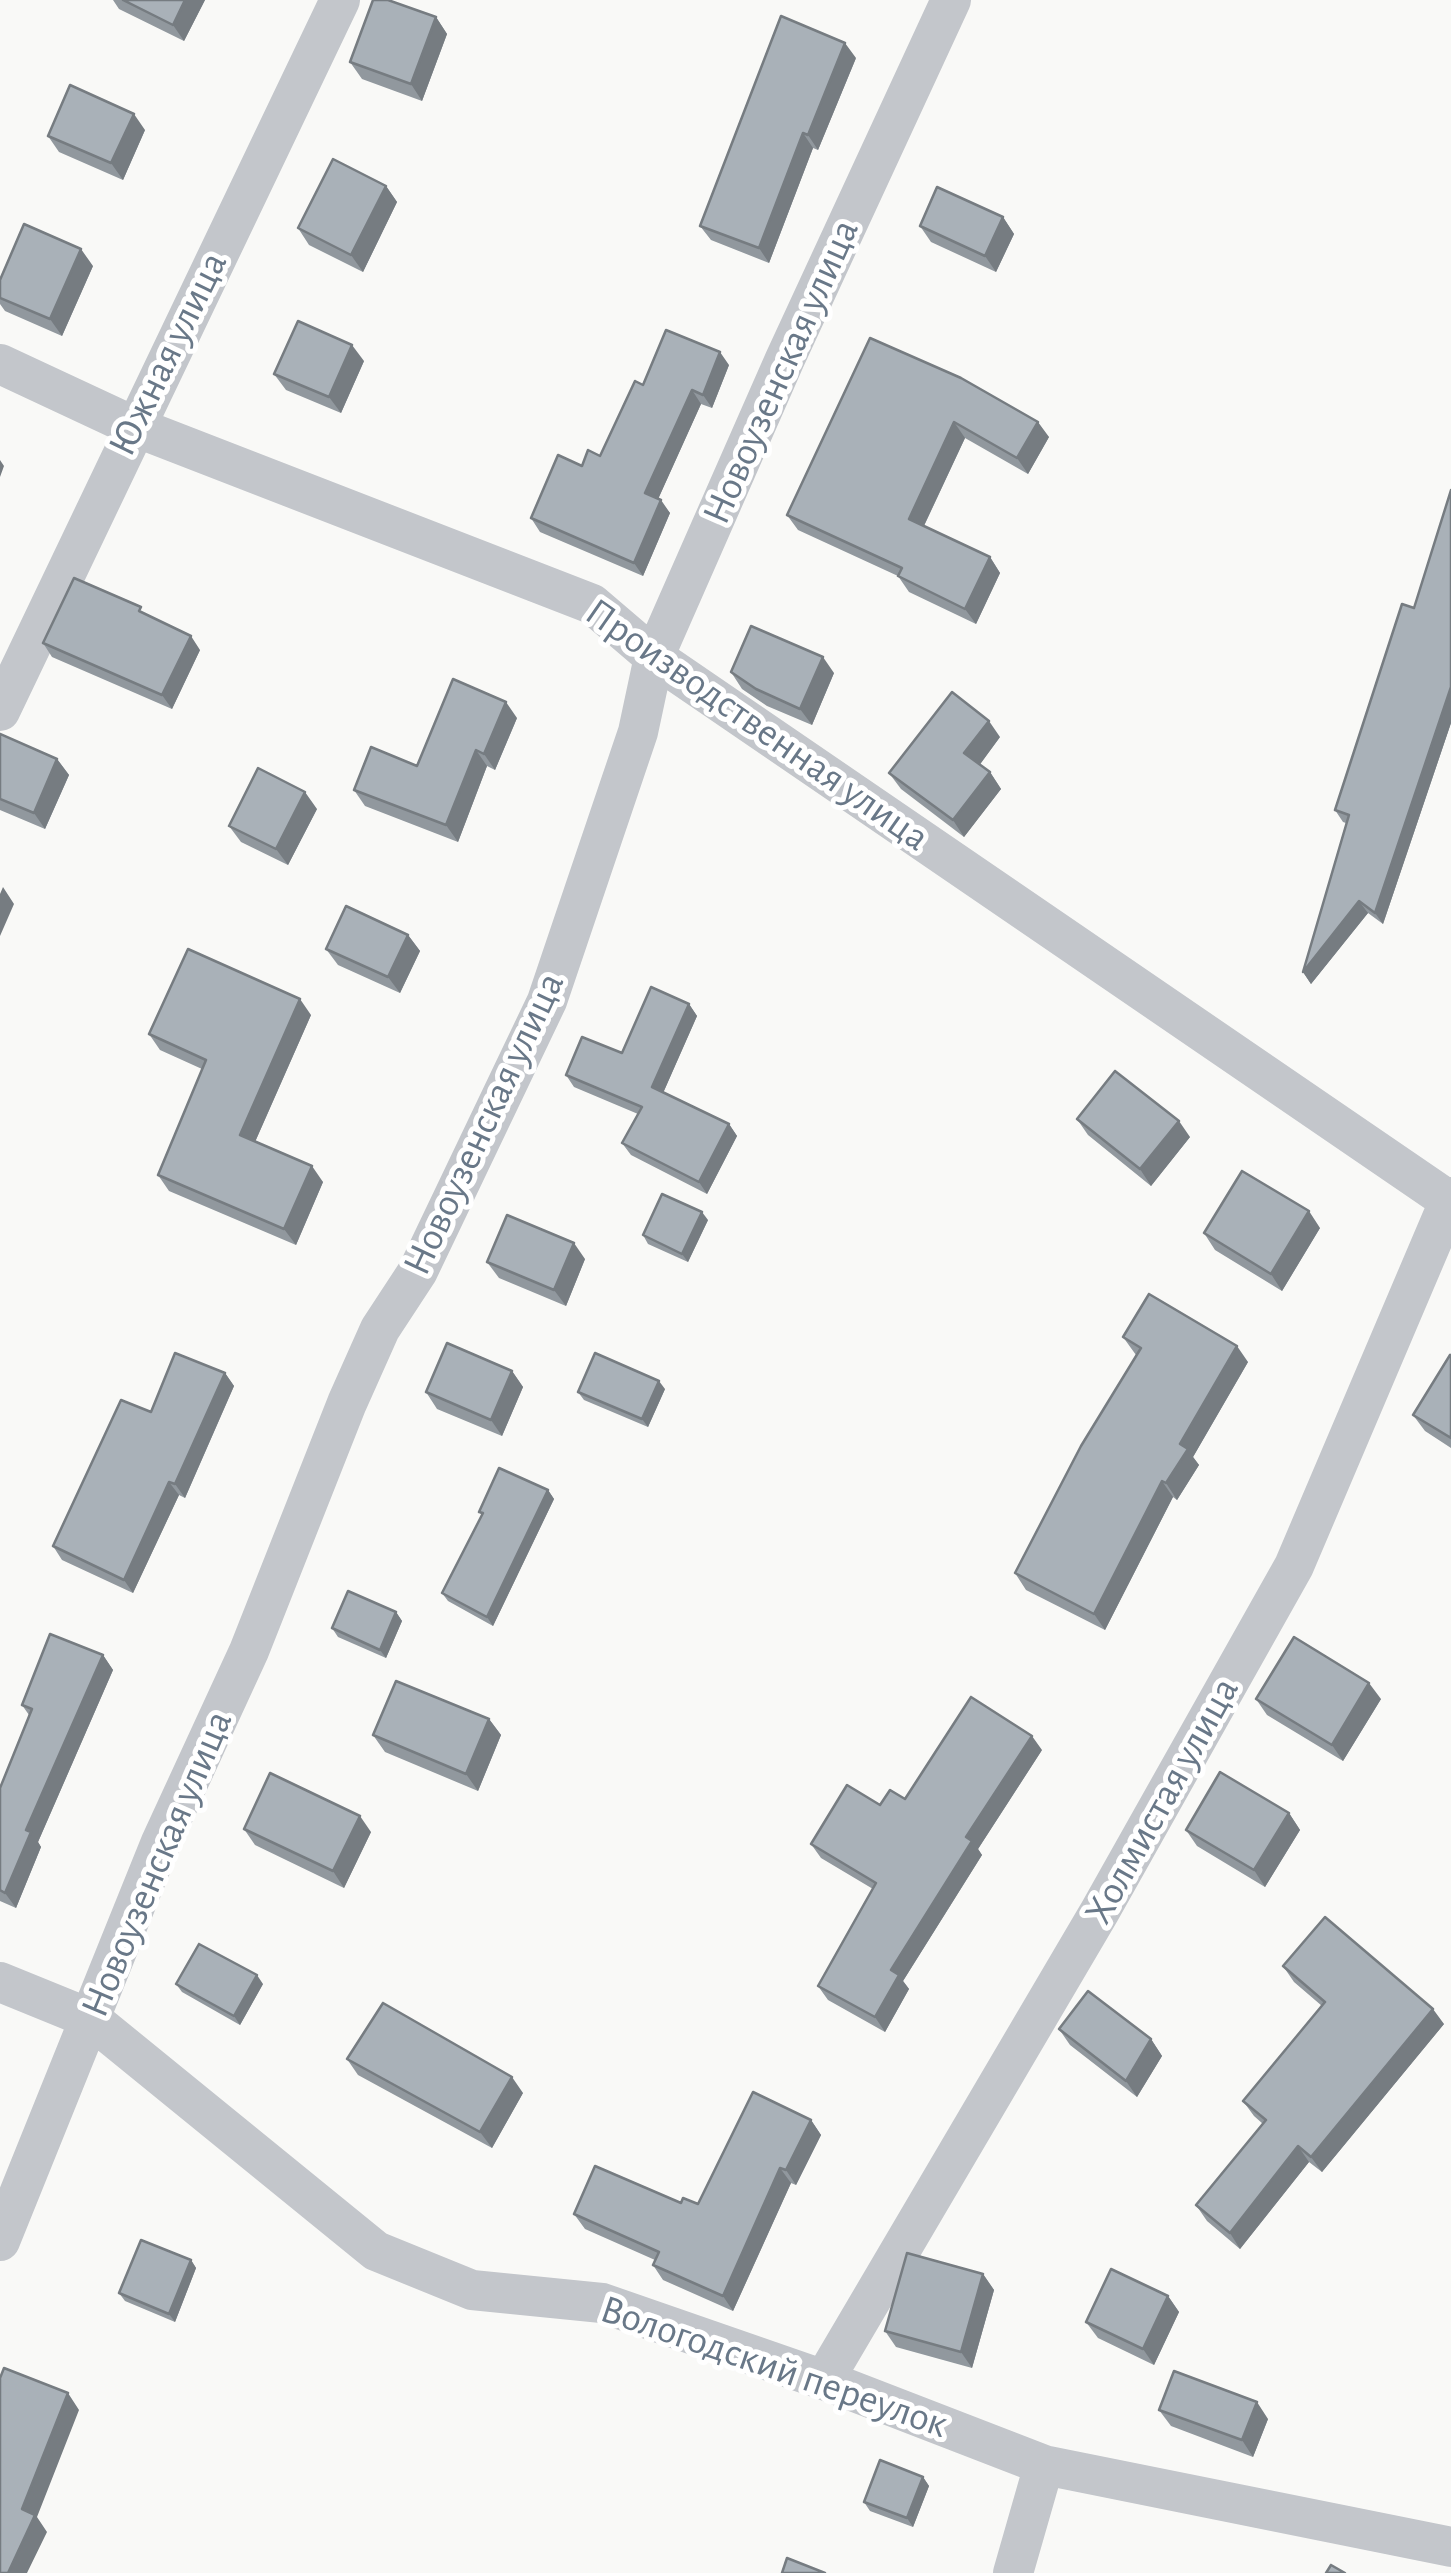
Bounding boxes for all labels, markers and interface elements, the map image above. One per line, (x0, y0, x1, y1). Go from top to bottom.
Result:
street label: Новоузенская улица (692, 212, 870, 532)
street label: Южная улица (98, 244, 238, 464)
street label: Производственная улица (576, 588, 938, 862)
street label: Новоузенская улица (393, 965, 575, 1283)
street label: Холмистая улица (1074, 1669, 1250, 1933)
street label: Новоузенская улица (71, 1703, 243, 2025)
street label: Вологодский переулок (594, 2285, 954, 2449)

